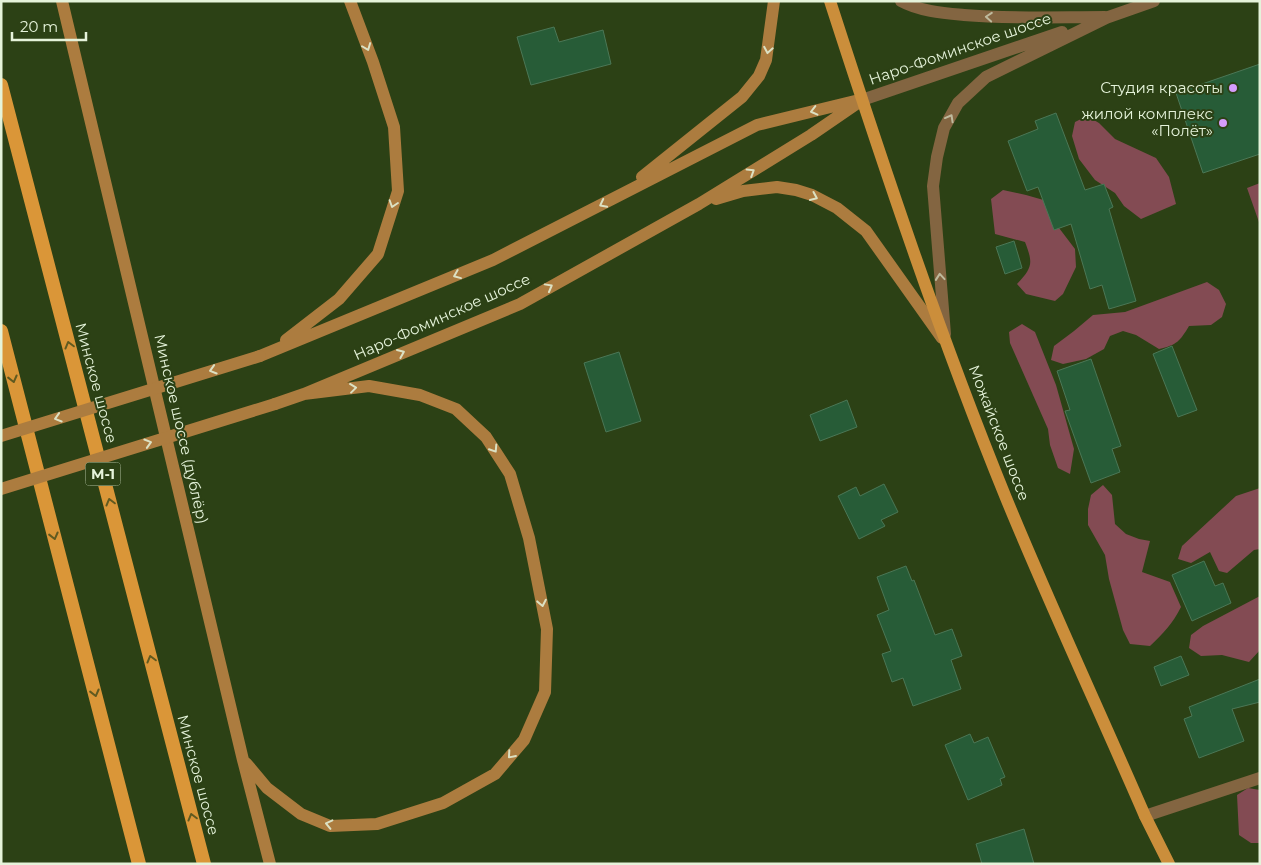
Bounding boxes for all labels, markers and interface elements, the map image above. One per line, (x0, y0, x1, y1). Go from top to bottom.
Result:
street label: Наро-Фоминское шоссе (866, 8, 1053, 89)
scale bar (12, 10, 86, 42)
one-way arrow (985, 12, 993, 23)
text: 20 m (20, 17, 58, 36)
one-way arrow (361, 42, 371, 51)
one-way arrow (763, 45, 773, 54)
place label: Студия красоты (1100, 78, 1223, 97)
marker: Студия красоты (1227, 82, 1239, 94)
place label: жилой комплекс «Полёт» (1081, 104, 1213, 140)
one-way arrow (810, 105, 819, 116)
one-way arrow (944, 114, 954, 123)
marker: жилой комплекс «Полёт» (1217, 117, 1229, 129)
one-way arrow (746, 169, 755, 178)
one-way arrow (809, 190, 818, 201)
one-way arrow (599, 198, 608, 208)
one-way arrow (389, 199, 399, 208)
street label: Наро-Фоминское шоссе (350, 269, 533, 364)
one-way arrow (453, 269, 461, 279)
one-way arrow (935, 273, 946, 281)
one-way arrow (544, 283, 553, 293)
street label: Минское шоссе (71, 321, 122, 445)
street label: Минское шоссе (дублёр) (150, 332, 213, 526)
one-way arrow (64, 340, 75, 349)
one-way arrow (396, 349, 405, 359)
street label: Можайское шоссе (965, 362, 1034, 503)
one-way arrow (210, 364, 218, 374)
one-way arrow (8, 374, 18, 382)
one-way arrow (349, 383, 357, 394)
one-way arrow (54, 413, 63, 423)
one-way arrow (143, 439, 152, 449)
one-way arrow (487, 444, 497, 453)
road number: М-1 (86, 462, 120, 486)
one-way arrow (105, 498, 116, 507)
one-way arrow (48, 532, 59, 540)
one-way arrow (536, 598, 546, 607)
one-way arrow (146, 655, 157, 664)
one-way arrow (89, 689, 99, 697)
street label: Минское шоссе (173, 713, 224, 837)
one-way arrow (508, 750, 517, 759)
one-way arrow (187, 813, 197, 821)
one-way arrow (325, 819, 333, 830)

